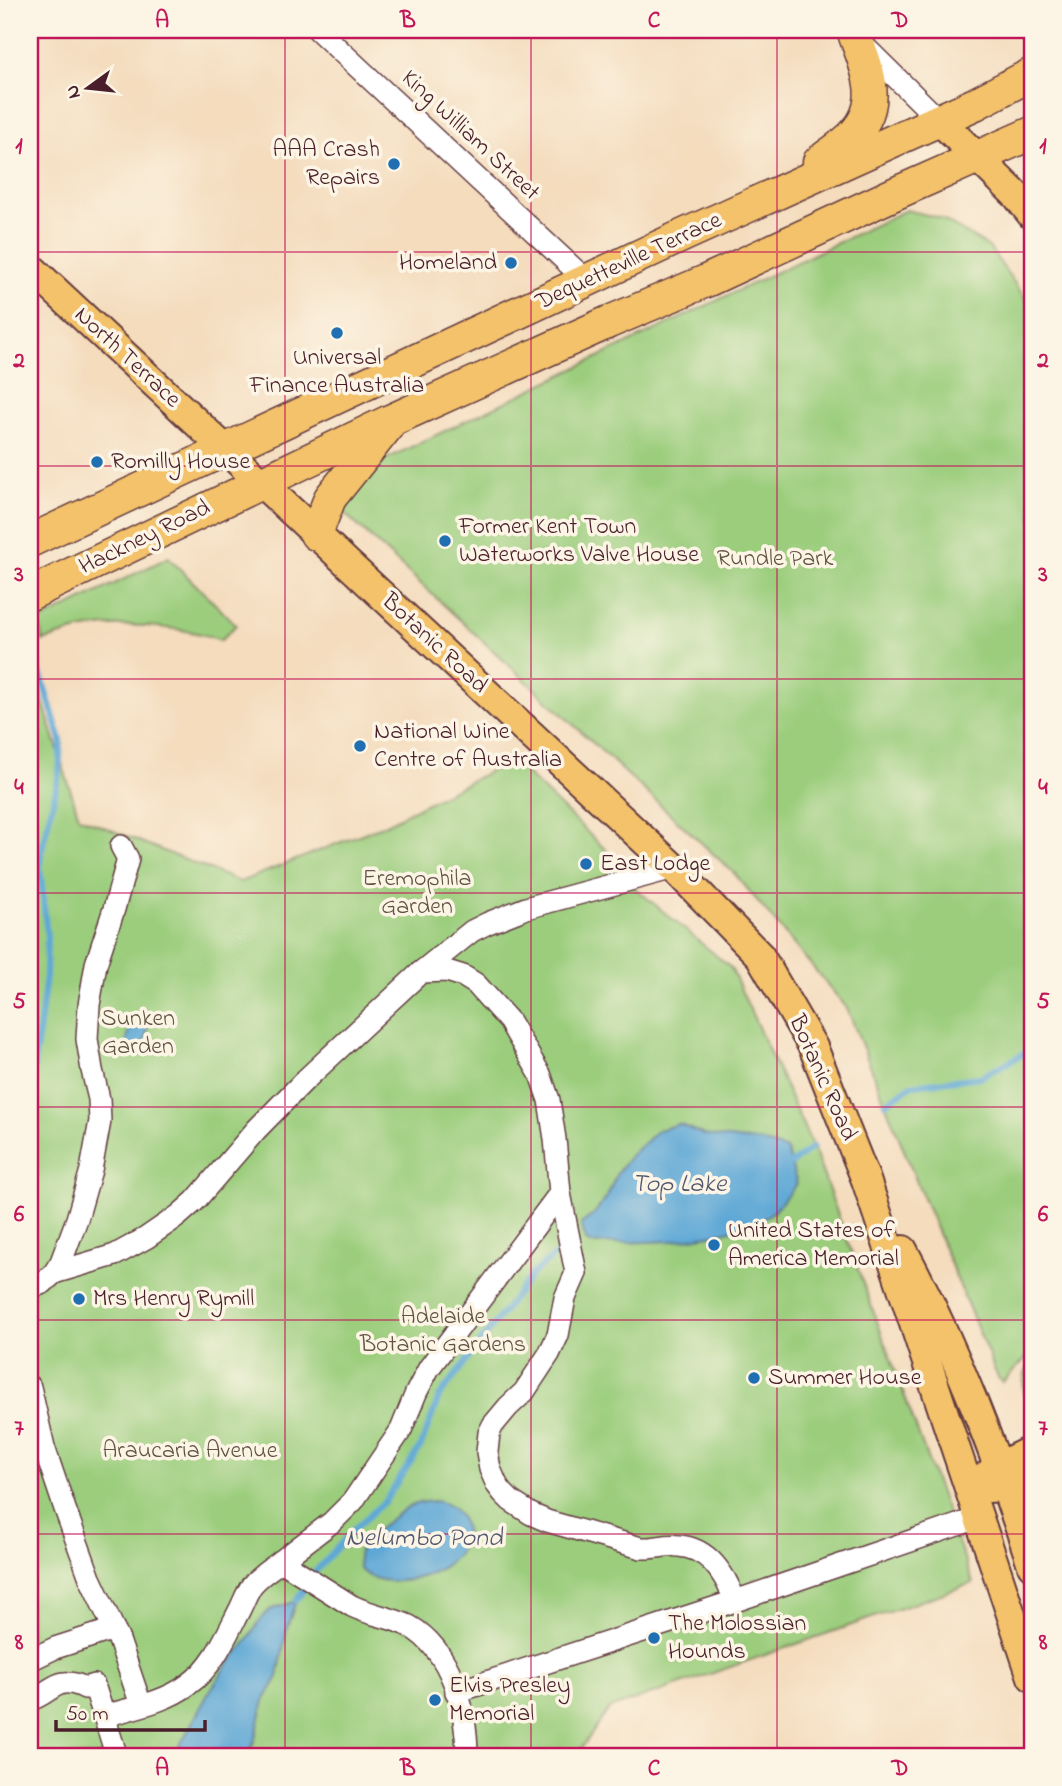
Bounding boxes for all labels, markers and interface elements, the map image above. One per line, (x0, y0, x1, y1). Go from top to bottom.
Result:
text: A (155, 5, 169, 38)
text: B (399, 5, 416, 38)
text: C (648, 5, 661, 38)
text: D (891, 5, 908, 38)
north arrow (52, 52, 122, 122)
street label: King William Street (393, 62, 547, 210)
text: N (59, 82, 89, 101)
text: 1 (15, 131, 23, 164)
text: 1 (1039, 131, 1047, 164)
place label: AAA Crash Repairs (272, 133, 380, 196)
marker: AAA Crash Repairs (386, 156, 402, 172)
street label: Dequetteville Terrace (529, 203, 728, 321)
place label: Homeland (399, 246, 497, 281)
marker: Homeland (503, 255, 519, 271)
street label: North Terrace (66, 299, 189, 417)
marker: Universal Finance Australia (329, 325, 345, 341)
place label: Universal Finance Australia (249, 341, 424, 404)
text: 2 (12, 345, 25, 378)
text: 2 (1036, 345, 1049, 378)
place label: Romilly House (111, 445, 250, 481)
marker: Romilly House (89, 454, 105, 470)
street label: Hackney Road (73, 491, 217, 586)
place label: Former Kent Town Waterworks Valve House (458, 510, 699, 573)
marker: Former Kent Town Waterworks Valve House (437, 533, 453, 549)
park label: Rundle Park (717, 542, 834, 577)
text: 3 (13, 559, 24, 592)
text: 3 (1037, 559, 1048, 592)
street label: Botanic Road (372, 585, 496, 703)
place label: National Wine Centre of Australia (374, 715, 562, 778)
marker: National Wine Centre of Australia (352, 738, 368, 754)
text: 4 (14, 772, 24, 805)
text: 4 (1038, 772, 1048, 805)
place label: East Lodge (600, 847, 710, 882)
marker: East Lodge (578, 856, 594, 872)
park label: Eremophila Garden (363, 862, 471, 925)
text: 5 (12, 986, 26, 1019)
text: 5 (1036, 986, 1050, 1019)
park label: Sunken Garden (101, 1002, 175, 1065)
street label: Botanic Road (778, 1008, 866, 1147)
water label: Top Lake (632, 1166, 728, 1204)
text: 6 (14, 1199, 25, 1232)
text: 6 (1038, 1199, 1049, 1232)
place label: United States of America Memorial (728, 1214, 899, 1277)
marker: United States of America Memorial (706, 1237, 722, 1253)
place label: Mrs Henry Rymill (93, 1282, 254, 1318)
marker: Mrs Henry Rymill (71, 1291, 87, 1307)
park label: Adelaide Botanic Gardens (359, 1300, 526, 1363)
place label: Summer House (768, 1361, 922, 1396)
marker: Summer House (746, 1370, 762, 1386)
text: 7 (14, 1413, 24, 1446)
text: 7 (1038, 1413, 1048, 1446)
park label: Araucaria Avenue (103, 1434, 278, 1469)
water label: Nelumbo Pond (346, 1520, 504, 1558)
place label: The Molossian Hounds (668, 1607, 806, 1670)
text: 8 (14, 1627, 24, 1660)
text: 8 (1038, 1627, 1048, 1660)
marker: The Molossian Hounds (646, 1630, 662, 1646)
place label: Elvis Presley Memorial (449, 1669, 570, 1732)
scale bar (56, 1688, 205, 1732)
marker: Elvis Presley Memorial (427, 1692, 443, 1708)
text: 50 m (66, 1700, 109, 1730)
text: A (155, 1753, 169, 1786)
text: B (399, 1753, 416, 1786)
text: C (648, 1753, 661, 1786)
text: D (891, 1753, 908, 1786)

